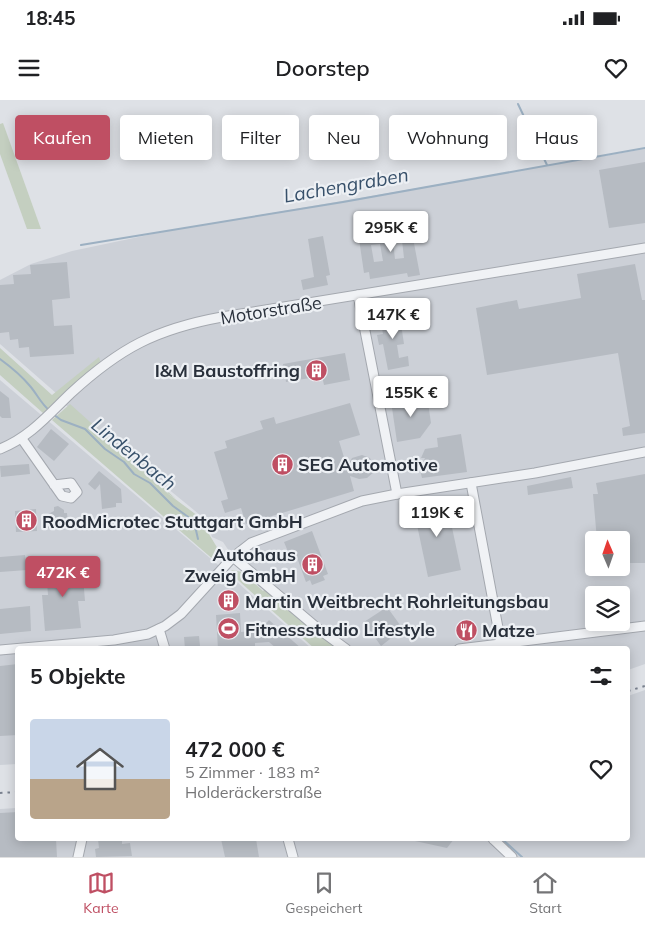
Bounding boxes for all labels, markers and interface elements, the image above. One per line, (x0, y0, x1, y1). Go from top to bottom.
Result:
text: 18:45 (25, 6, 75, 30)
icon: menu (15, 54, 43, 82)
text: Doorstep (275, 54, 370, 82)
icon: heart (602, 54, 630, 82)
chip: Kaufen (15, 115, 110, 160)
chip: Mieten (120, 115, 212, 160)
chip: Filter (222, 115, 299, 160)
chip: Neu (309, 115, 379, 160)
chip: Wohnung (389, 115, 507, 160)
chip: Haus (517, 115, 597, 160)
water label: Lachengraben (282, 162, 410, 208)
pin: 295K € (350, 210, 432, 253)
text: 295K € (364, 217, 418, 237)
street label: Motorstraße (219, 291, 323, 329)
pin: 147K € (352, 298, 434, 340)
text: 147K € (366, 304, 420, 324)
building icon: I&M Baustoffring (304, 358, 328, 382)
place label: I&M Baustoffring (155, 359, 300, 382)
pin: 155K € (370, 376, 452, 418)
text: 155K € (384, 382, 438, 402)
water label: Lindenbach (87, 413, 181, 495)
building icon: SEG Automotive (270, 452, 294, 476)
place label: SEG Automotive (298, 453, 438, 476)
pin: 119K € (396, 496, 478, 538)
text: 119K € (410, 502, 464, 522)
building icon: RoodMicrotec Stuttgart GmbH (14, 509, 38, 533)
place label: RoodMicrotec Stuttgart GmbH (42, 510, 303, 533)
north arrow (585, 531, 630, 576)
map controls (585, 531, 630, 631)
place label: Autohaus Zweig GmbH (185, 543, 296, 587)
building icon: Autohaus Zweig GmbH (300, 552, 324, 576)
pin: 472K € (22, 556, 104, 598)
text: 472K € (36, 562, 90, 582)
button: layers (585, 586, 630, 631)
building icon: Martin Weitbrecht Rohrleitungsbau (217, 589, 241, 613)
place label: Martin Weitbrecht Rohrleitungsbau (245, 590, 549, 613)
sports icon: Fitnessstudio Lifestyle (217, 617, 241, 641)
place label: Fitnessstudio Lifestyle (245, 618, 435, 641)
restaurant icon: Matze (454, 618, 478, 642)
place label: Matze (482, 619, 535, 642)
icon: filters (587, 662, 615, 690)
text: 5 Objekte (30, 663, 126, 689)
text: 472 000 € (185, 736, 285, 762)
icon: home (70, 739, 130, 799)
icon: heart (587, 755, 615, 783)
text: 5 Zimmer · 183 m² (185, 762, 320, 782)
text: Holderäckerstraße (185, 782, 322, 802)
tab: Karte (83, 869, 119, 917)
tab: Gespeichert (285, 869, 363, 917)
tab: Start (529, 869, 562, 917)

